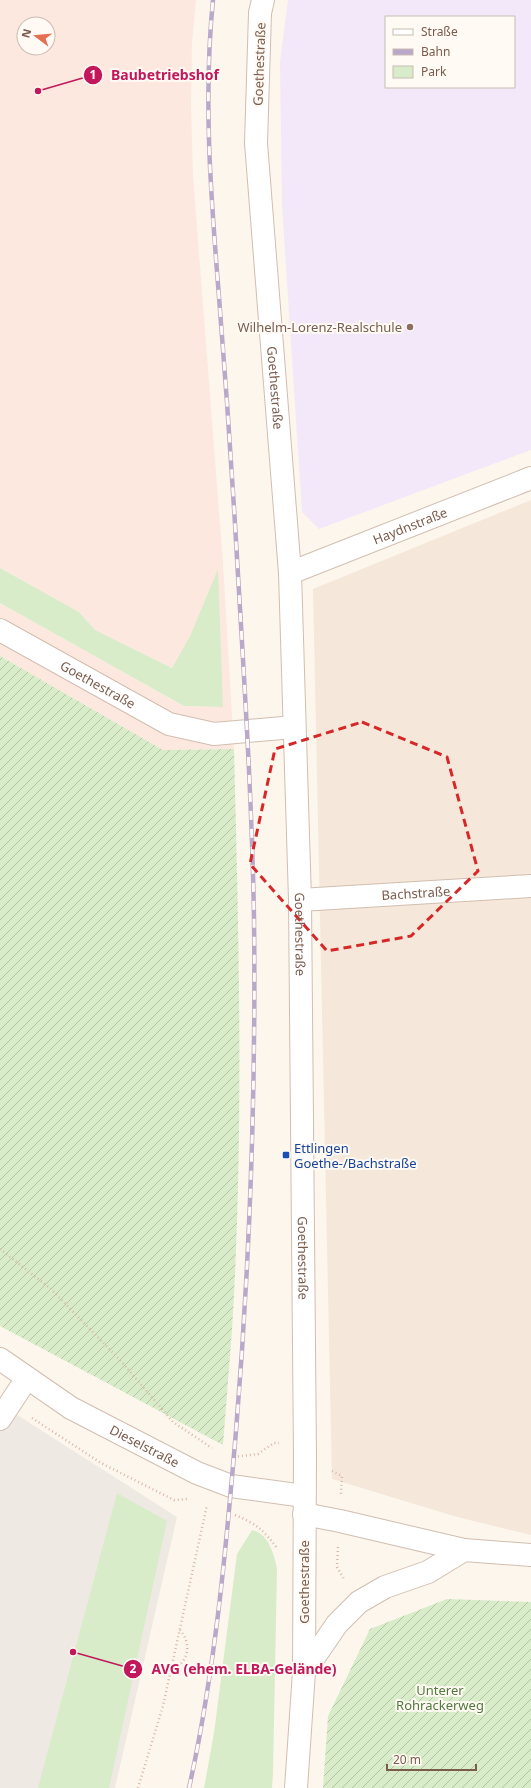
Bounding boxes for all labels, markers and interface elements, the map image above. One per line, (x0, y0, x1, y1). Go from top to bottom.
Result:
north arrow (16, 16, 56, 56)
legend (385, 16, 515, 88)
street label: Goethestraße (249, 22, 269, 106)
text: Straße (421, 23, 458, 40)
text: N (17, 27, 34, 39)
text: Bahn (421, 43, 450, 60)
callout: Baubetriebshof (83, 62, 228, 88)
text: Park (421, 63, 447, 80)
text: Baubetriebshof (111, 65, 221, 84)
text: 1 (90, 66, 96, 83)
place label: Wilhelm-Lorenz-Realschule (237, 318, 402, 336)
marker: Wilhelm-Lorenz-Realschule (405, 322, 415, 332)
street label: Goethestraße (263, 345, 288, 430)
street label: Haydnstraße (370, 503, 450, 548)
street label: Goethestraße (57, 656, 139, 713)
street label: Bachstraße (381, 882, 451, 904)
street label: Goethestraße (291, 892, 310, 976)
place label: Ettlingen Goethe-/Bachstraße (294, 1139, 417, 1172)
marker: Ettlingen Goethe-/Bachstraße (281, 1150, 291, 1160)
street label: Goethestraße (294, 1216, 313, 1300)
street label: Dieselstraße (107, 1421, 182, 1471)
street label: Goethestraße (295, 1540, 313, 1624)
callout: AVG (ehem. ELBA-Gelände) (123, 1656, 344, 1682)
text: AVG (ehem. ELBA-Gelände) (152, 1659, 337, 1678)
text: 2 (130, 1660, 137, 1677)
park label: Unterer Rohrackerweg (396, 1681, 484, 1714)
scale bar (387, 1746, 476, 1772)
text: 20 m (393, 1751, 421, 1768)

